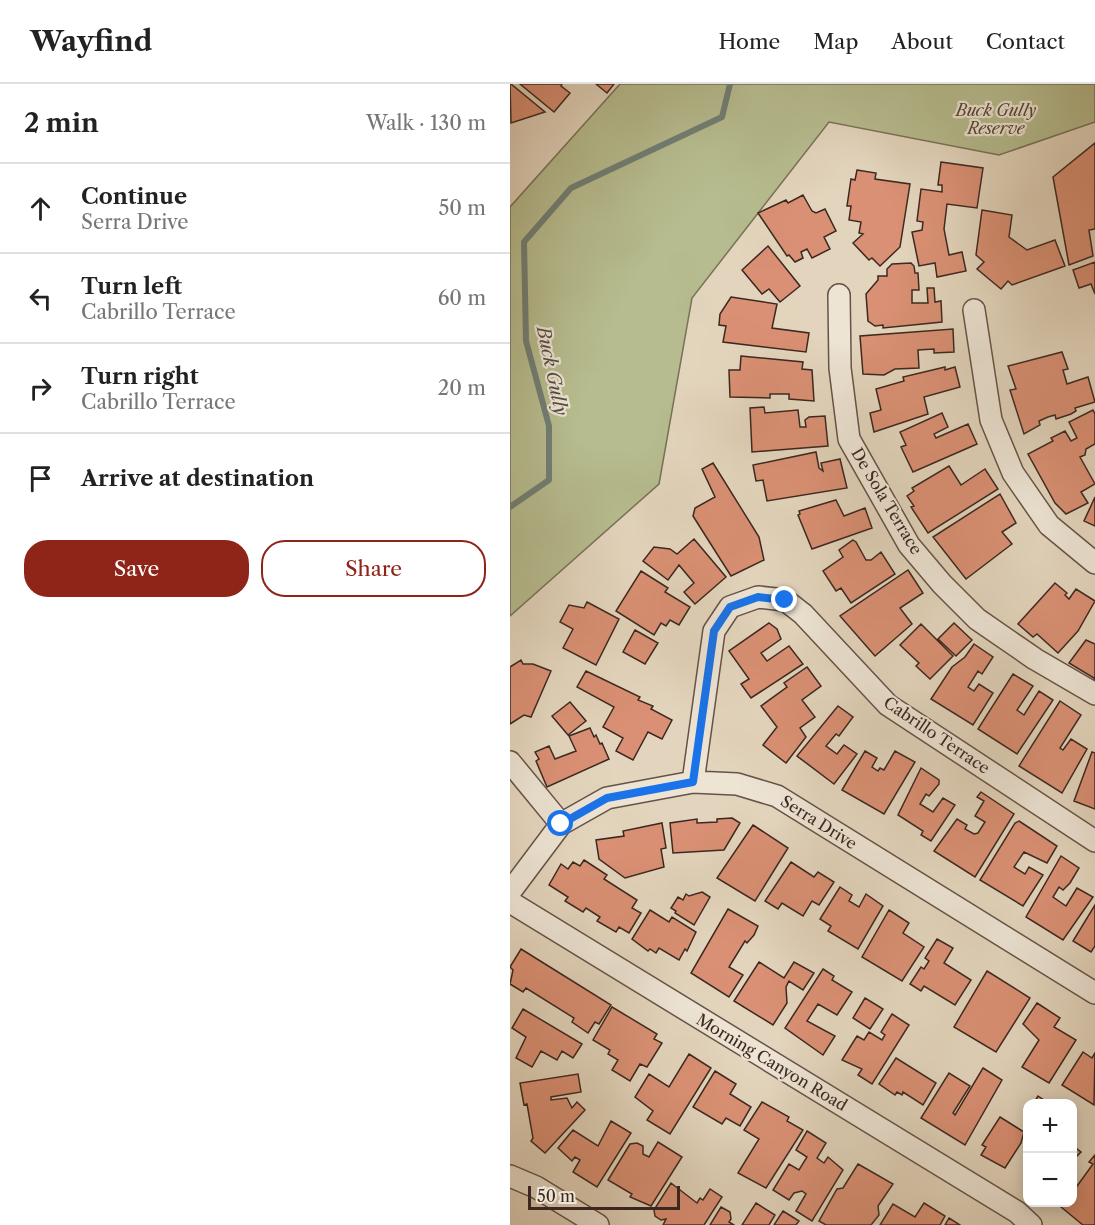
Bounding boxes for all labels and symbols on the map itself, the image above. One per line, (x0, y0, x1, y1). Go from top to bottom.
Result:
park label: Buck Gully Reserve (954, 100, 1036, 138)
water label: Buck Gully (531, 322, 572, 418)
street label: De Sola Terrace (847, 444, 927, 558)
route end (771, 586, 797, 612)
street label: Cabrillo Terrace (880, 692, 994, 778)
street label: Serra Drive (777, 791, 861, 853)
route start (547, 810, 573, 836)
street label: Morning Canyon Road (693, 1009, 851, 1115)
scale bar (528, 1183, 680, 1210)

